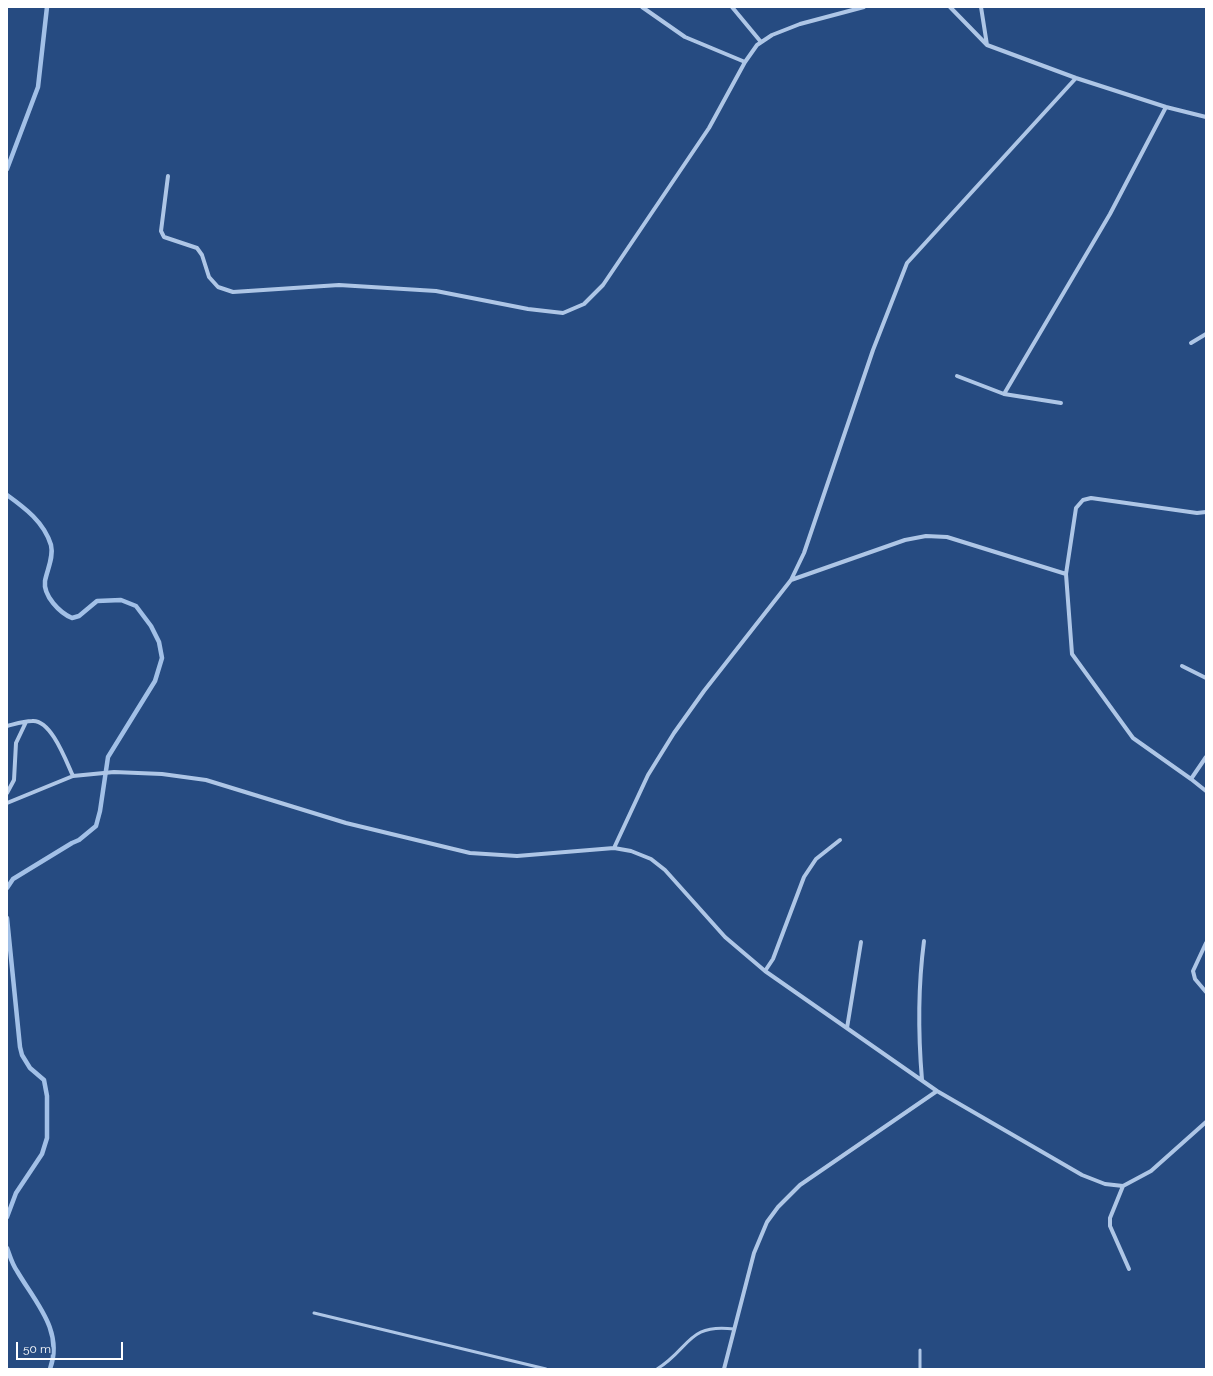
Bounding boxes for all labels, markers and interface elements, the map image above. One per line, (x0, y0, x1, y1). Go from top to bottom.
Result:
scale bar (18, 1334, 125, 1360)
text: 50 m (23, 1342, 51, 1356)

